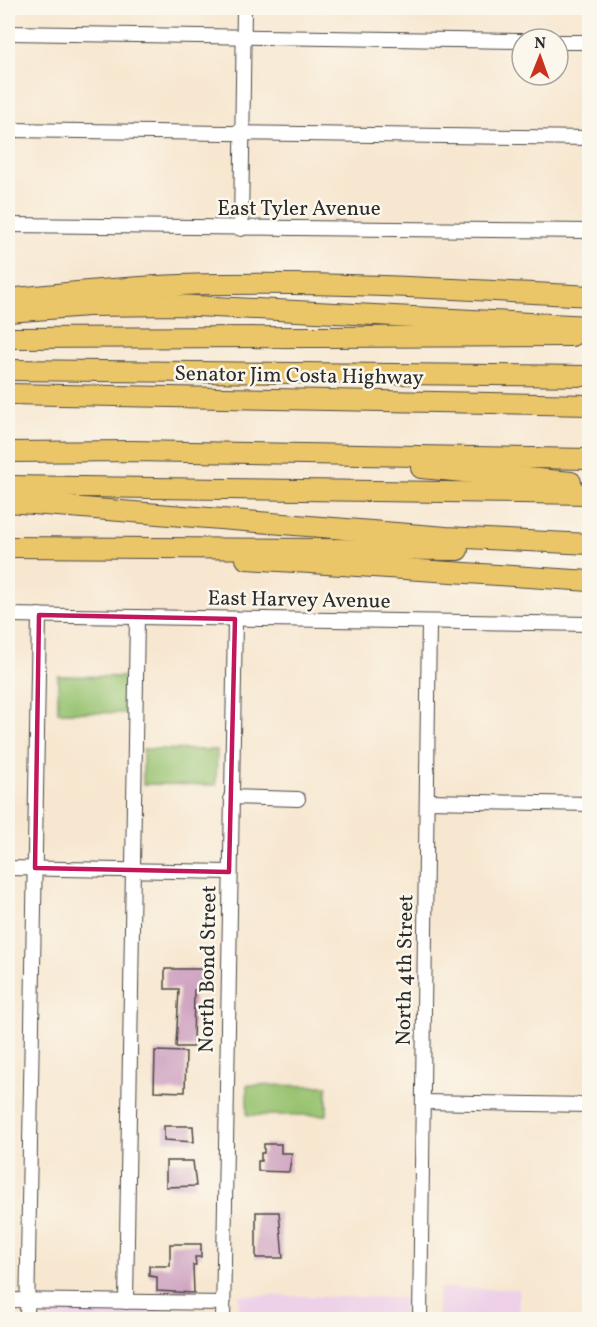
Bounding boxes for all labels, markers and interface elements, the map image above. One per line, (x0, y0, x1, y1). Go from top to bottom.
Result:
north arrow (510, 27, 570, 87)
text: N (534, 33, 547, 55)
street label: East Tyler Avenue (217, 195, 381, 224)
street label: Senator Jim Costa Highway (174, 360, 425, 393)
street label: East Harvey Avenue (207, 584, 391, 617)
street label: North Bond Street (193, 885, 224, 1053)
street label: North 4th Street (390, 894, 421, 1046)

